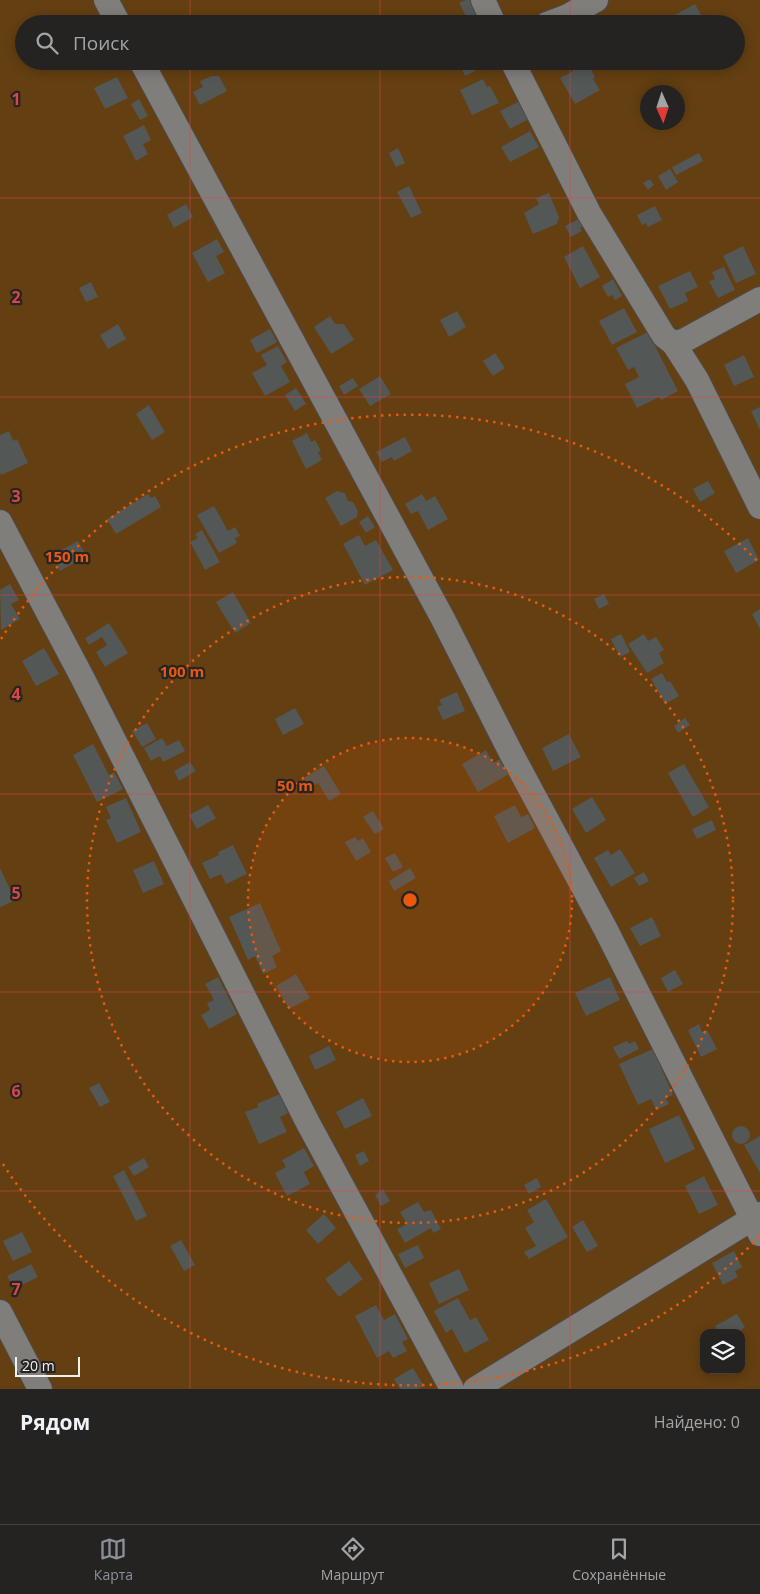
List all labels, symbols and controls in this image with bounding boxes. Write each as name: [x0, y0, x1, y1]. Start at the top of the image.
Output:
search box: [15, 15, 745, 70]
icon: search: [33, 29, 61, 57]
text: Поиск: [73, 30, 129, 56]
north arrow: [640, 85, 685, 130]
text: 1: [11, 88, 21, 110]
text: 2: [11, 286, 21, 308]
text: 3: [11, 485, 21, 507]
text: 150 m: [45, 546, 89, 566]
text: 100 m: [160, 661, 204, 681]
text: 4: [11, 683, 21, 705]
text: 50 m: [277, 775, 313, 795]
text: 5: [11, 882, 21, 904]
centre of rings: [401, 891, 419, 909]
text: 6: [11, 1080, 21, 1102]
text: 7: [11, 1278, 21, 1300]
map controls: [700, 1329, 745, 1374]
button: layers: [700, 1329, 745, 1374]
scale bar: [15, 1354, 80, 1377]
text: 20 m: [22, 1356, 55, 1375]
text: Рядом: [20, 1408, 90, 1436]
text: Найдено: 0: [654, 1411, 740, 1433]
tab: Карта: [94, 1535, 133, 1584]
tab: Маршрут: [321, 1535, 384, 1584]
tab: Сохранённые: [572, 1535, 666, 1584]

